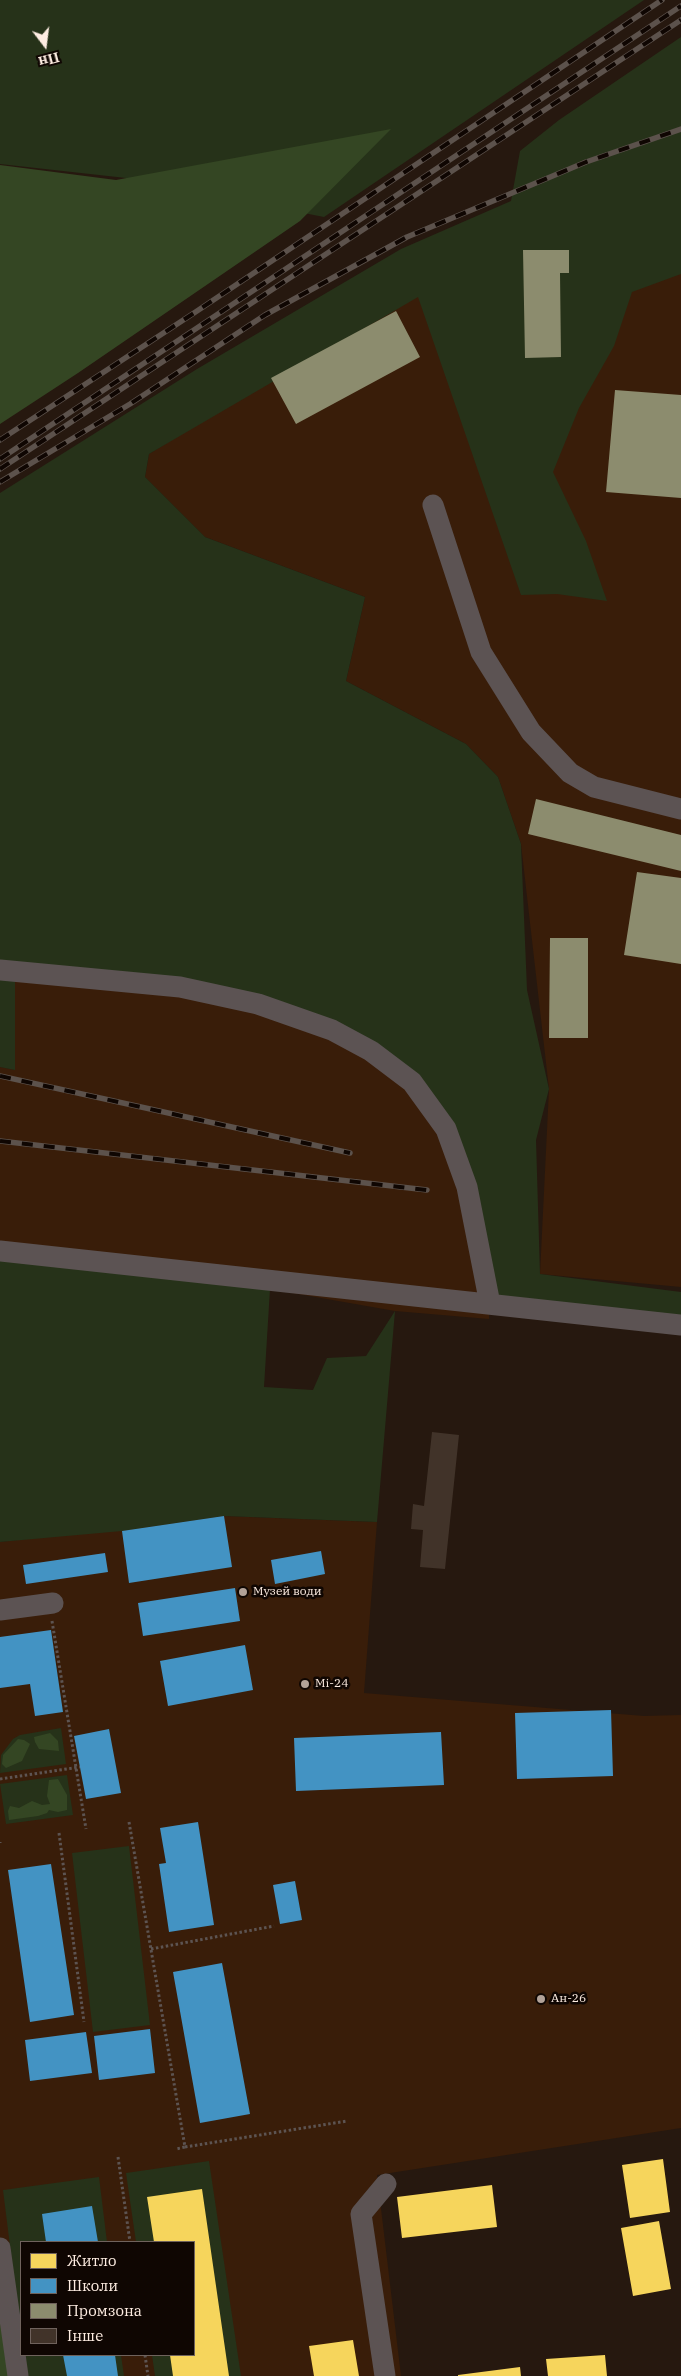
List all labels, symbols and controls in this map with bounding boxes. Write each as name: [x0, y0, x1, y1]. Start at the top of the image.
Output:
north arrow: [20, 20, 70, 70]
text: Пн: [36, 48, 61, 71]
place label: Музей води: [253, 1585, 322, 1599]
marker: Музей води: [237, 1586, 249, 1598]
place label: Мі-24: [315, 1677, 348, 1691]
marker: Мі-24: [299, 1678, 311, 1690]
place label: Ан-26: [551, 1992, 586, 2006]
marker: Ан-26: [535, 1993, 547, 2005]
legend: [20, 2241, 195, 2356]
text: Житло: [67, 2251, 117, 2270]
text: Школи: [67, 2276, 118, 2295]
text: Промзона: [67, 2301, 142, 2320]
text: Інше: [67, 2326, 103, 2345]

